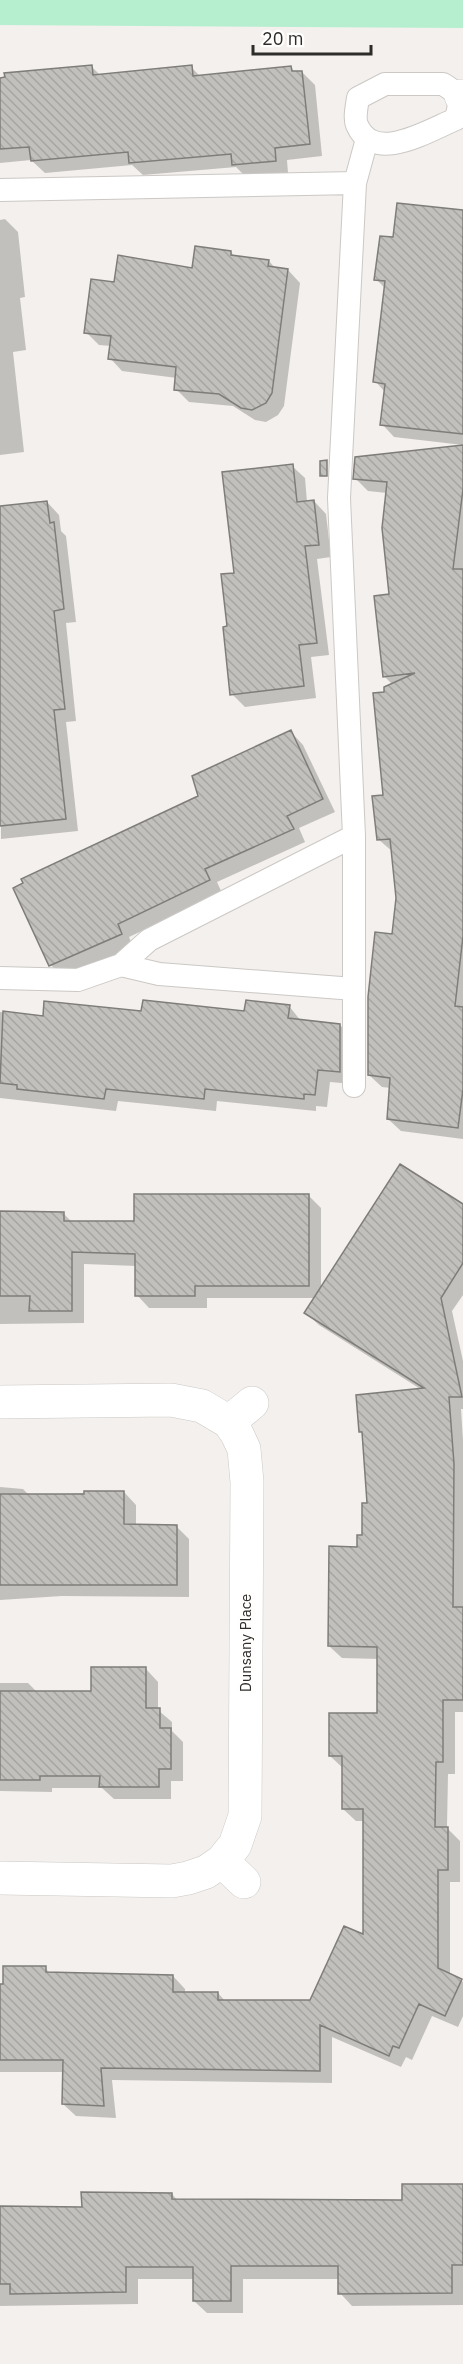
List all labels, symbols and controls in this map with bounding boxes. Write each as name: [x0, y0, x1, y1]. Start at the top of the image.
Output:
scale bar: [253, 18, 372, 56]
text: 20 m: [262, 27, 304, 50]
street label: Dunsany Place: [236, 1594, 255, 1692]

